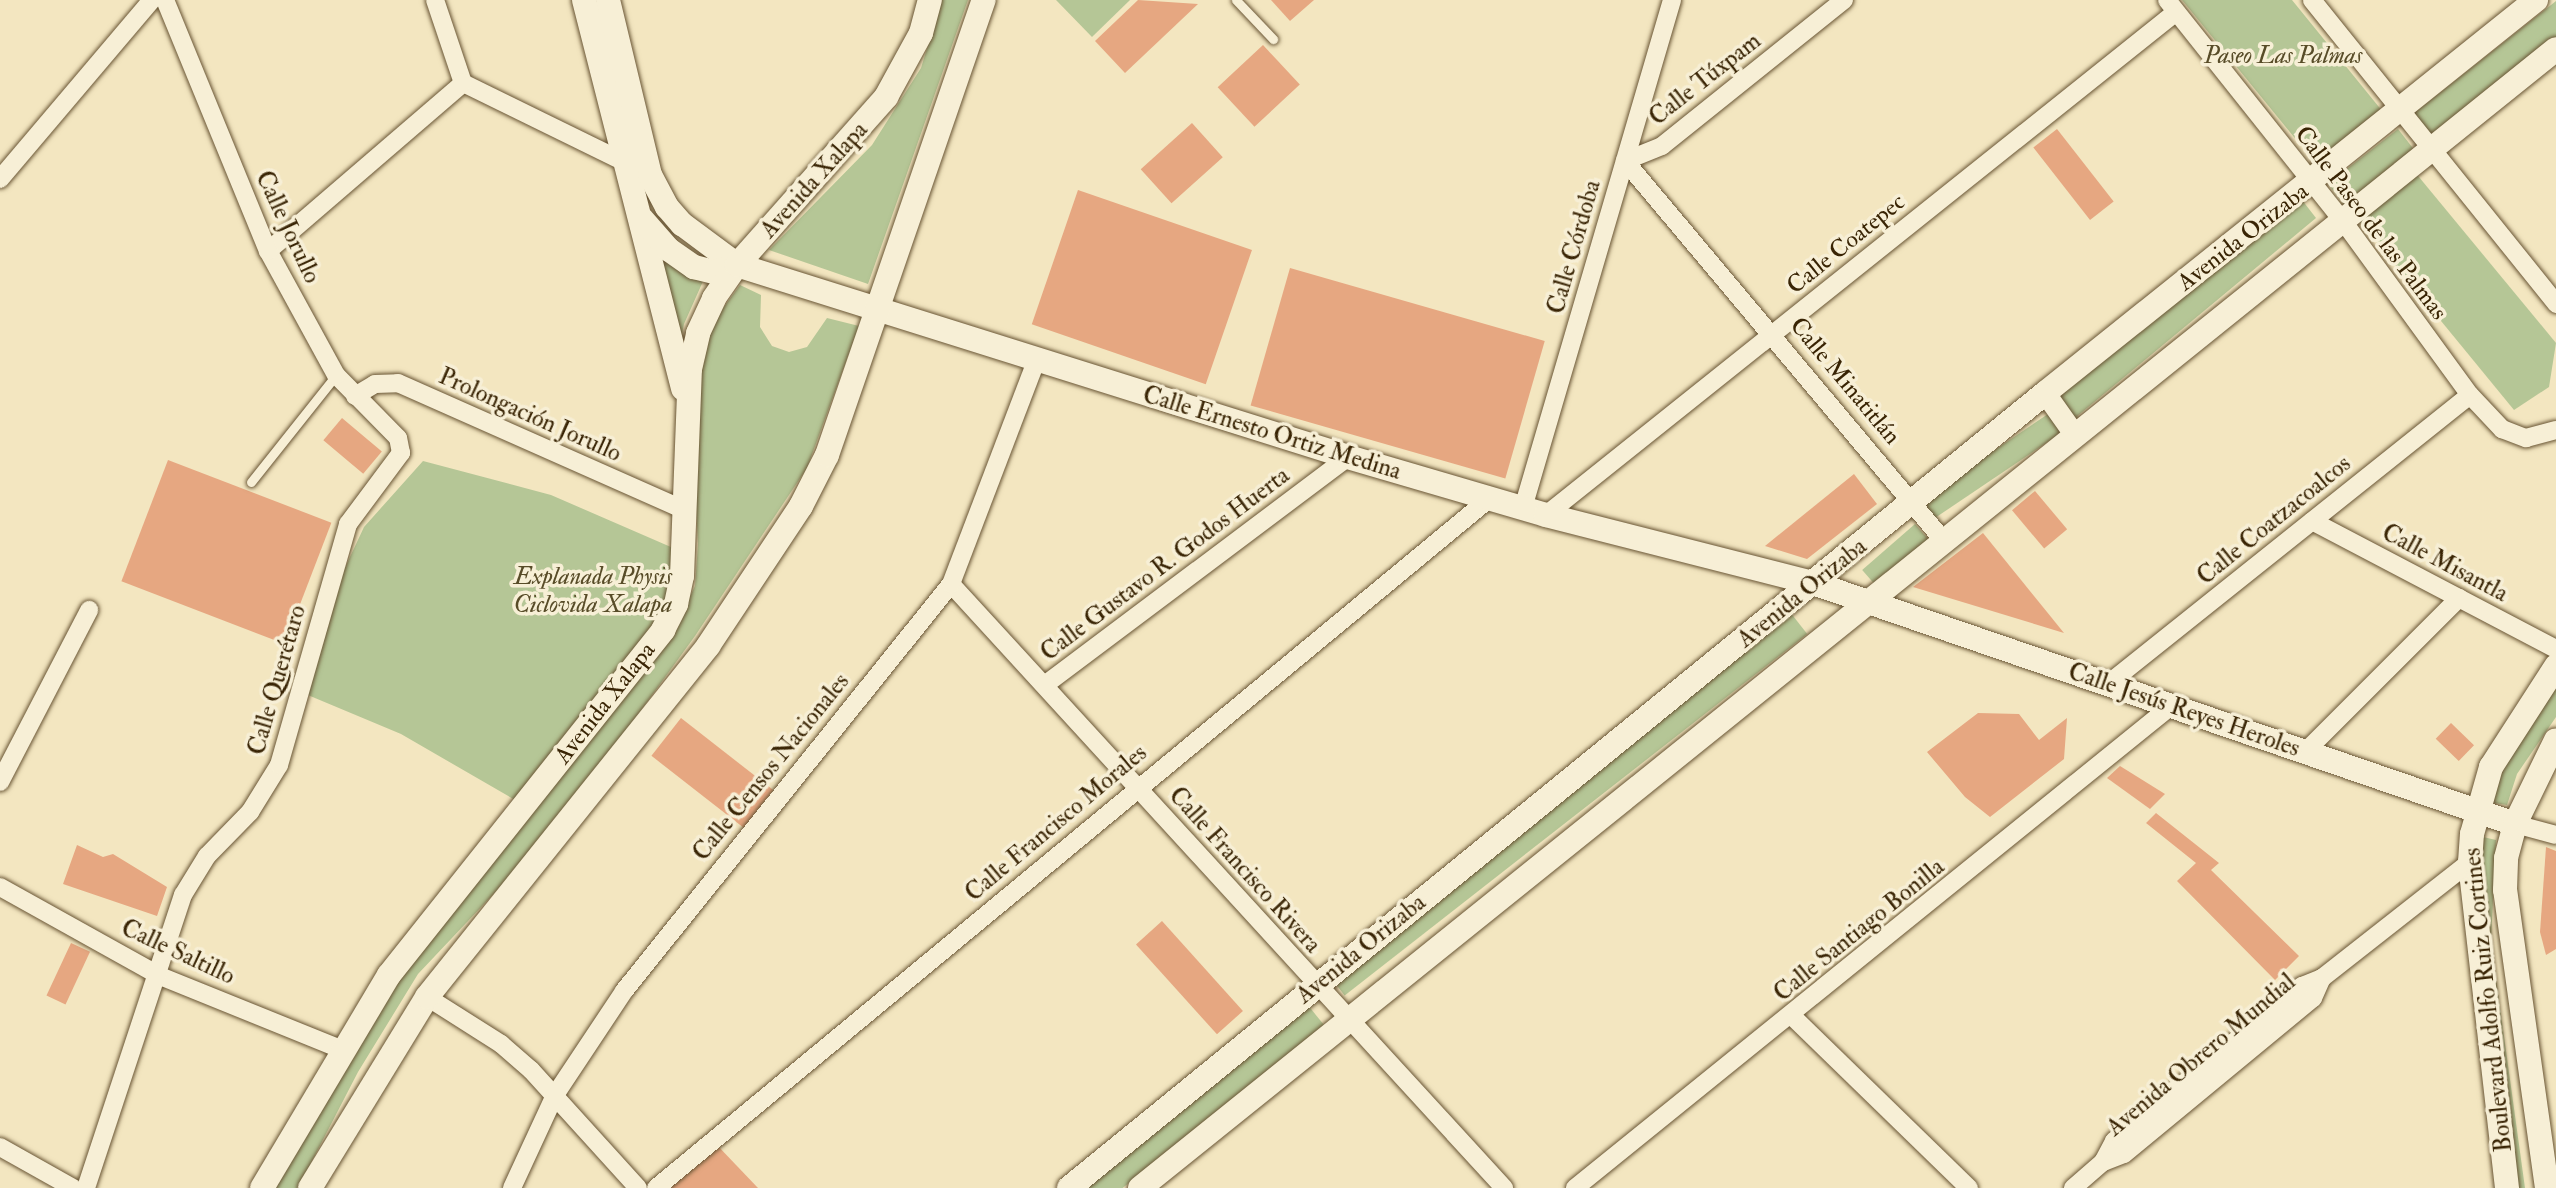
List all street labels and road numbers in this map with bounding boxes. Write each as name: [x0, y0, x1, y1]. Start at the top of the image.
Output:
street label: Calle Túxpam: [1643, 27, 1767, 131]
street label: Avenida Xalapa: [754, 116, 874, 244]
street label: Calle Paseo de las Palmas: [2289, 120, 2453, 326]
street label: Calle Jorullo: [249, 166, 327, 288]
street label: Calle Córdoba: [1541, 177, 1607, 317]
street label: Avenida Orizaba: [2172, 177, 2314, 297]
street label: Calle Coatepec: [1781, 188, 1911, 300]
street label: Calle Minatitlán: [1784, 312, 1906, 450]
street label: Prolongación Jorullo: [434, 362, 626, 468]
street label: Calle Ernesto Ortiz Medina: [1139, 380, 1405, 486]
street label: Calle Coatzacoalcos: [2191, 449, 2357, 591]
street label: Calle Gustavo R. Godos Huerta: [1035, 461, 1295, 667]
street label: Calle Misantla: [2377, 518, 2513, 608]
street label: Avenida Orizaba: [1731, 532, 1873, 654]
street label: Calle Querétaro: [242, 602, 312, 758]
street label: Avenida Xalapa: [549, 636, 661, 770]
street label: Calle Jesús Reyes Heroles: [2065, 657, 2303, 763]
street label: Calle Censos Nacionales: [687, 668, 855, 866]
street label: Calle Francisco Morales: [959, 739, 1153, 907]
street label: Calle Francisco Rivera: [1163, 781, 1327, 959]
street label: Boulevard Adolfo Ruiz Cortines: [2458, 846, 2518, 1154]
street label: Calle Santiago Bonilla: [1768, 852, 1950, 1008]
street label: Avenida Orizaba: [1290, 888, 1432, 1010]
street label: Calle Saltillo: [117, 913, 239, 991]
street label: Avenida Obrero Mundial: [2101, 968, 2301, 1142]

